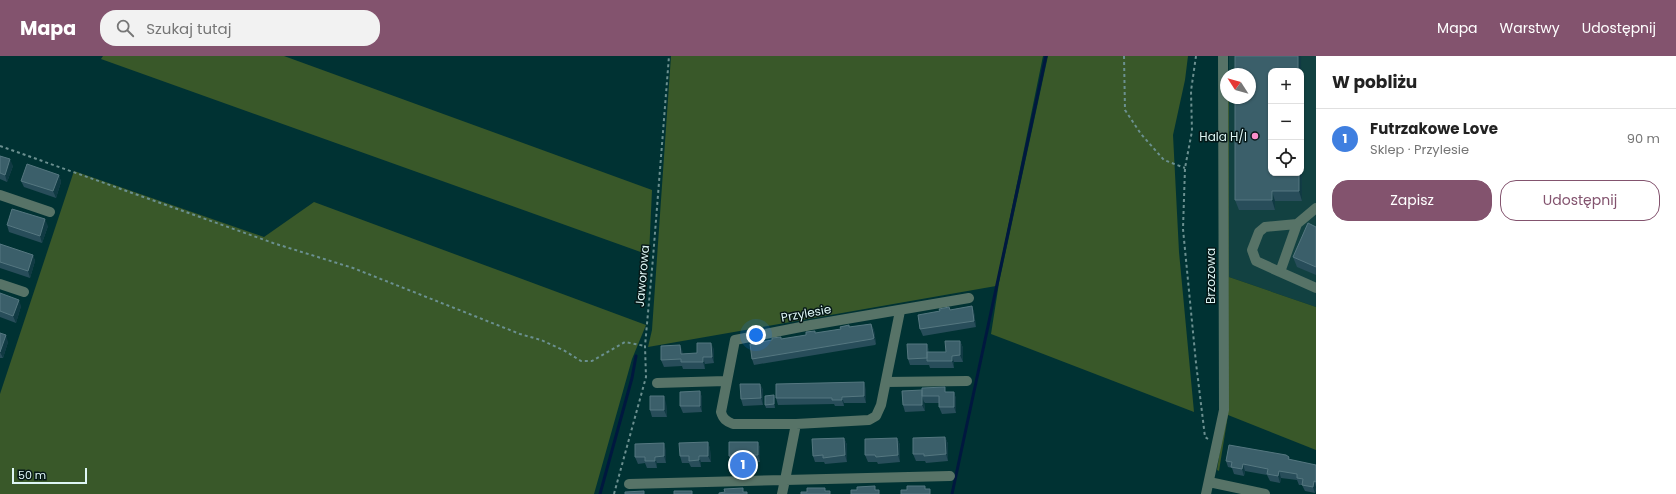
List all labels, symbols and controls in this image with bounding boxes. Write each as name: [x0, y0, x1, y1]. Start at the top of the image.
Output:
search box: [100, 10, 380, 46]
text: Mapa: [20, 15, 76, 42]
icon: search: [114, 17, 136, 39]
text: Szukaj tutaj: [146, 18, 231, 39]
text: Mapa: [1437, 18, 1478, 38]
text: Warstwy: [1500, 18, 1560, 38]
text: Udostępnij: [1582, 18, 1656, 38]
north arrow: [1220, 68, 1256, 104]
map controls: [1268, 68, 1304, 176]
button: +: [1268, 68, 1304, 104]
text: W pobliżu: [1332, 70, 1417, 94]
button: −: [1268, 104, 1304, 140]
text: Futrzakowe Love: [1370, 118, 1498, 139]
place label: Hala H/I: [1199, 128, 1247, 145]
text: 1: [1343, 129, 1347, 148]
text: 90 m: [1627, 129, 1660, 148]
marker: Hala H/I: [1250, 131, 1260, 141]
button: locate: [1268, 140, 1304, 176]
text: Sklep · Przylesie: [1370, 140, 1469, 159]
button: Zapisz: [1332, 180, 1492, 221]
button: Udostępnij: [1500, 180, 1660, 221]
street label: Jaworowa: [631, 244, 653, 308]
street label: Brzozowa: [1202, 248, 1219, 304]
street label: Przylesie: [780, 300, 832, 326]
your location: [746, 325, 766, 345]
pin: 1: [730, 450, 756, 480]
scale bar: [12, 466, 87, 485]
text: 50 m: [18, 467, 46, 483]

